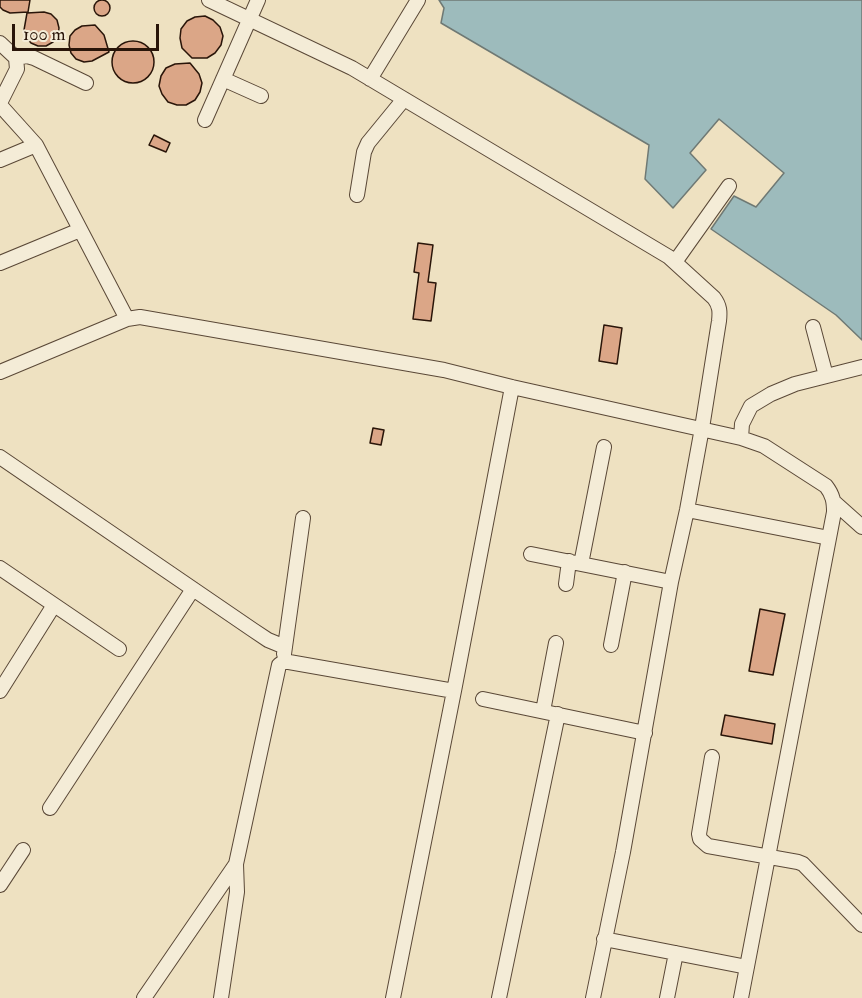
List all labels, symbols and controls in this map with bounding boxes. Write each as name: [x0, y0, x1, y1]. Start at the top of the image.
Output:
scale bar: [15, 12, 162, 50]
text: 100 m: [23, 23, 66, 46]

